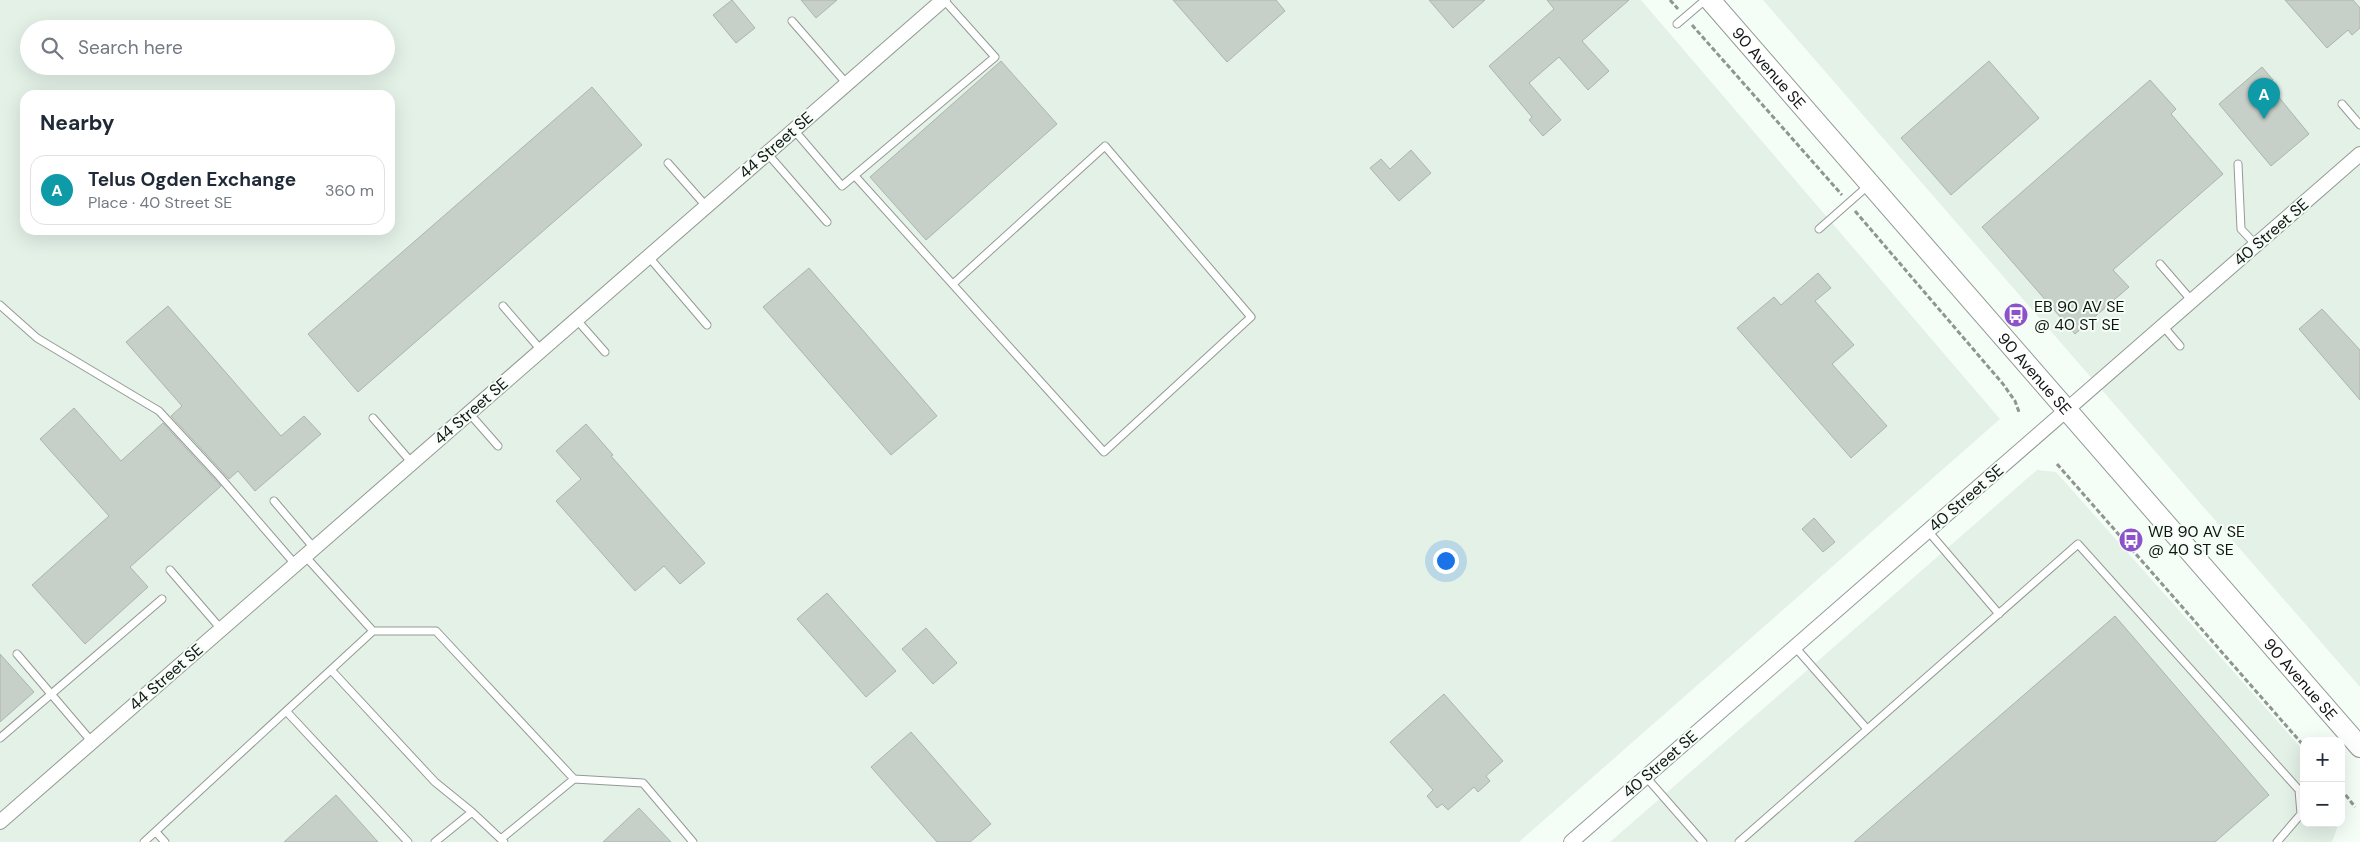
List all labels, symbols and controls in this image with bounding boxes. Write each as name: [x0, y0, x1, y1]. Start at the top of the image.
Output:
search box: [20, 20, 395, 75]
street label: 90 Avenue SE: [1728, 22, 1811, 113]
icon: search: [38, 34, 66, 62]
text: Search here: [78, 35, 183, 60]
pin: A: [2248, 78, 2280, 119]
street label: 44 Street SE: [735, 107, 817, 183]
text: Nearby: [40, 109, 114, 137]
text: Telus Ogden Exchange: [88, 167, 296, 192]
text: A: [51, 180, 63, 201]
text: 360 m: [325, 180, 374, 201]
text: Place · 40 Street SE: [88, 192, 232, 213]
street label: 40 Street SE: [2229, 194, 2313, 270]
place label: EB 90 AV SE @ 40 ST SE: [2034, 296, 2125, 335]
bus stop icon: EB 90 AV SE @ 40 ST SE: [2003, 302, 2029, 328]
street label: 90 Avenue SE: [1993, 328, 2076, 419]
street label: 44 Street SE: [430, 373, 512, 449]
street label: 40 Street SE: [1924, 460, 2008, 536]
place label: WB 90 AV SE @ 40 ST SE: [2148, 521, 2245, 560]
bus stop icon: WB 90 AV SE @ 40 ST SE: [2118, 527, 2144, 553]
your location: [1433, 548, 1459, 574]
street label: 90 Avenue SE: [2259, 633, 2342, 724]
street label: 44 Street SE: [125, 639, 207, 715]
street label: 40 Street SE: [1618, 726, 1702, 802]
map controls: [2300, 737, 2345, 827]
button: +: [2300, 737, 2345, 782]
button: −: [2300, 782, 2345, 827]

